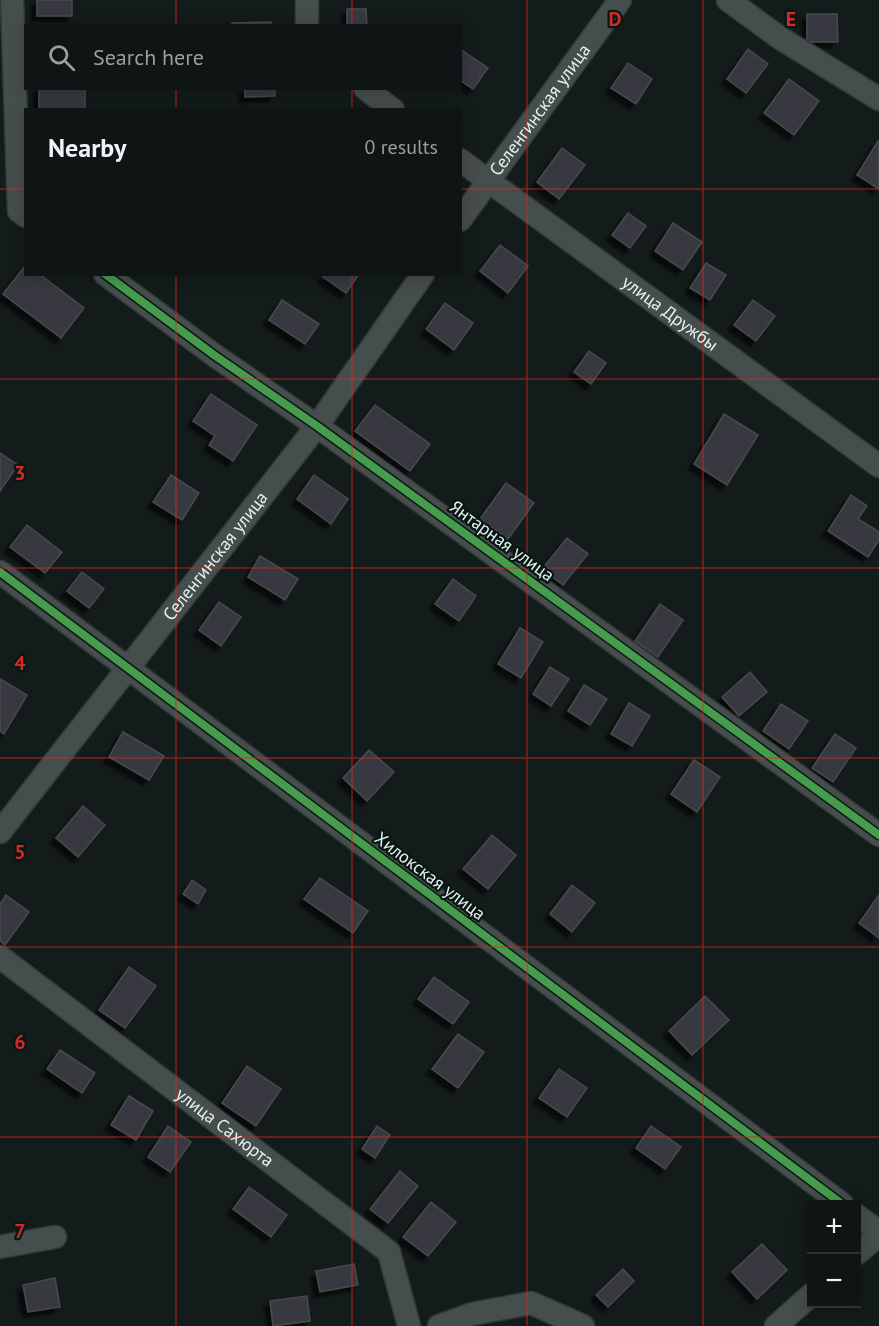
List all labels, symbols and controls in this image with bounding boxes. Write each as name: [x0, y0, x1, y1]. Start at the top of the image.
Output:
text: D: [609, 6, 622, 32]
text: E: [786, 6, 796, 32]
search box: [24, 24, 462, 90]
street label: Селенгинская улица: [484, 39, 595, 180]
icon: search: [45, 41, 78, 74]
text: Search here: [93, 43, 204, 71]
text: Nearby: [48, 131, 126, 164]
text: 0 results: [365, 134, 438, 160]
street label: улица Дружбы: [618, 270, 723, 356]
text: 3: [14, 460, 26, 486]
street label: Селенгинская улица: [157, 487, 273, 625]
street label: Янтарная улица: [446, 495, 559, 586]
text: 4: [14, 650, 26, 676]
street label: Хилокская улица: [370, 826, 490, 925]
text: 5: [14, 839, 26, 865]
text: 6: [14, 1029, 26, 1055]
street label: улица Сахюрта: [171, 1082, 279, 1172]
map controls: [807, 1200, 861, 1308]
button: +: [807, 1200, 861, 1254]
text: 7: [14, 1218, 26, 1244]
button: −: [807, 1254, 861, 1308]

